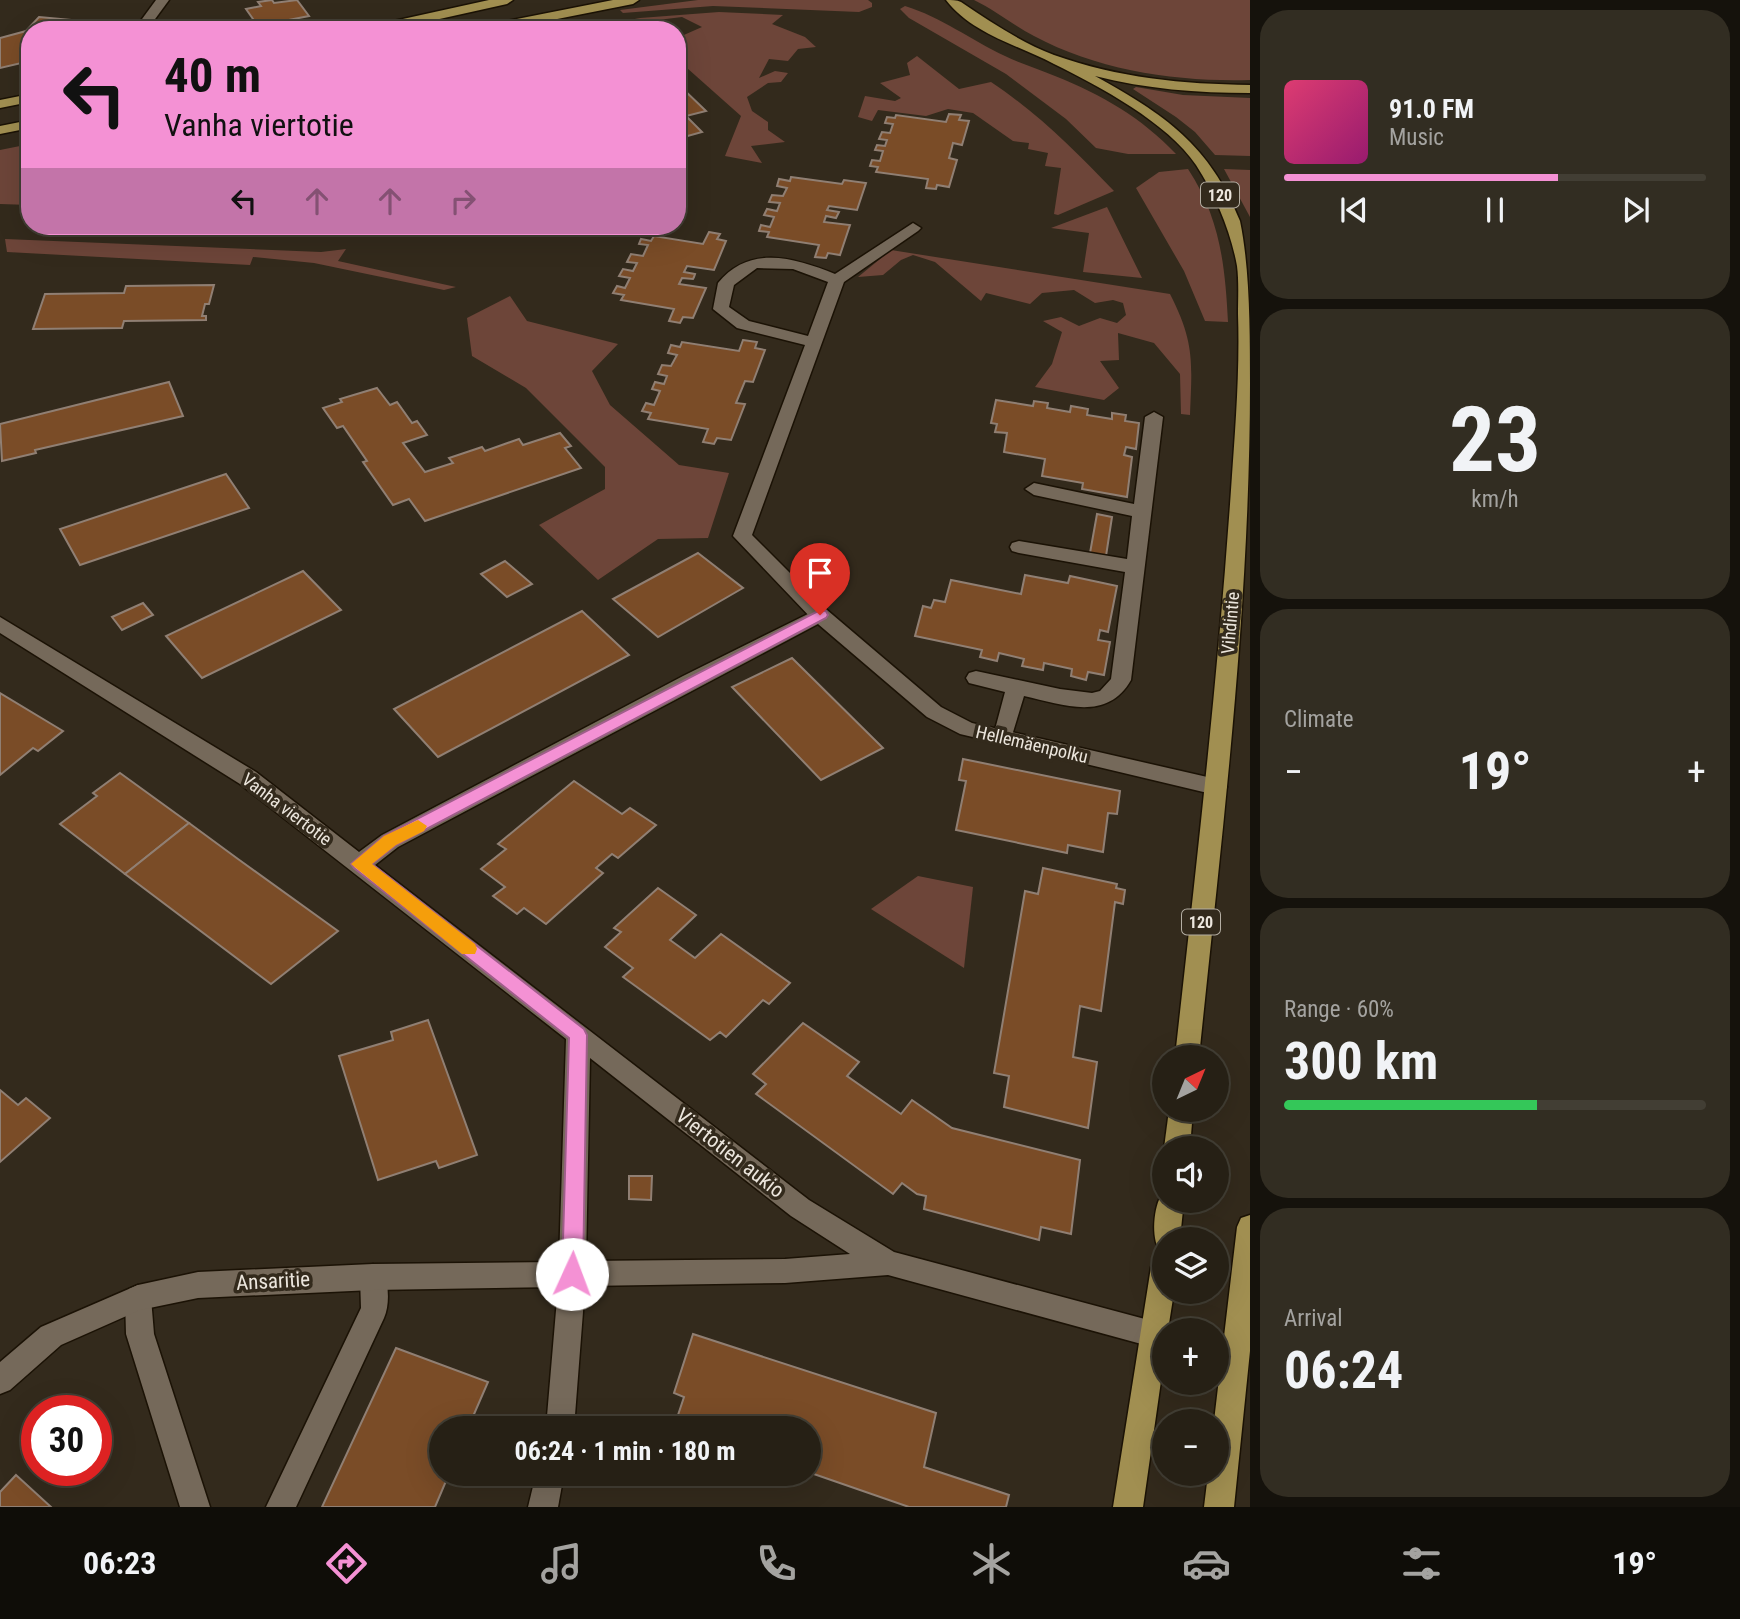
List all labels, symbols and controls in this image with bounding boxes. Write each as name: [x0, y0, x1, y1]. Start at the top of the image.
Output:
text: 40 m: [164, 47, 261, 104]
icon: left: [49, 49, 140, 140]
text: 91.0 FM: [1389, 94, 1474, 124]
text: Vanha viertotie: [164, 106, 354, 144]
text: Music: [1389, 124, 1444, 151]
icon: left: [225, 182, 263, 220]
icon: ahead: [298, 182, 336, 220]
icon: ahead: [371, 182, 409, 220]
icon: right: [444, 182, 482, 220]
road number: 120: [1201, 182, 1239, 208]
icon: previous: [1335, 191, 1373, 229]
icon: pause: [1476, 191, 1514, 229]
icon: next: [1617, 191, 1655, 229]
text: 23: [1449, 387, 1541, 493]
text: km/h: [1471, 486, 1519, 513]
pin: [790, 543, 850, 615]
icon: arrive: [801, 554, 839, 592]
street label: Vihdintie: [1217, 591, 1243, 655]
text: Climate: [1284, 706, 1354, 733]
street label: Hellemäenpolku: [974, 721, 1090, 767]
text: 19°: [1459, 741, 1531, 802]
text: −: [1284, 750, 1303, 794]
text: +: [1687, 750, 1706, 794]
street label: Vanha viertotie: [238, 768, 336, 850]
road number: 120: [1182, 910, 1220, 934]
text: Range · 60%: [1284, 996, 1394, 1023]
text: 300 km: [1284, 1031, 1438, 1092]
north arrow: [1152, 1045, 1228, 1122]
map controls: [1152, 1045, 1229, 1486]
street label: Viertotien aukio: [671, 1103, 789, 1203]
button: sound: [1152, 1136, 1229, 1213]
button: layers: [1152, 1227, 1229, 1304]
position arrow: [535, 1237, 609, 1311]
street label: Ansaritie: [235, 1267, 311, 1295]
text: Arrival: [1284, 1305, 1343, 1332]
button: +: [1152, 1318, 1229, 1395]
text: 06:24: [1284, 1340, 1403, 1401]
speed limit sign: 30: [21, 1395, 112, 1486]
button: −: [1152, 1409, 1229, 1486]
text: 06:24 · 1 min · 180 m: [515, 1436, 735, 1466]
icon: directions: [322, 1539, 371, 1588]
icon: music: [537, 1539, 586, 1588]
icon: phone: [752, 1539, 801, 1588]
icon: climate: [967, 1539, 1016, 1588]
icon: car: [1182, 1539, 1231, 1588]
icon: filters: [1397, 1539, 1446, 1588]
text: 06:23: [83, 1544, 156, 1582]
text: 19°: [1612, 1544, 1657, 1582]

